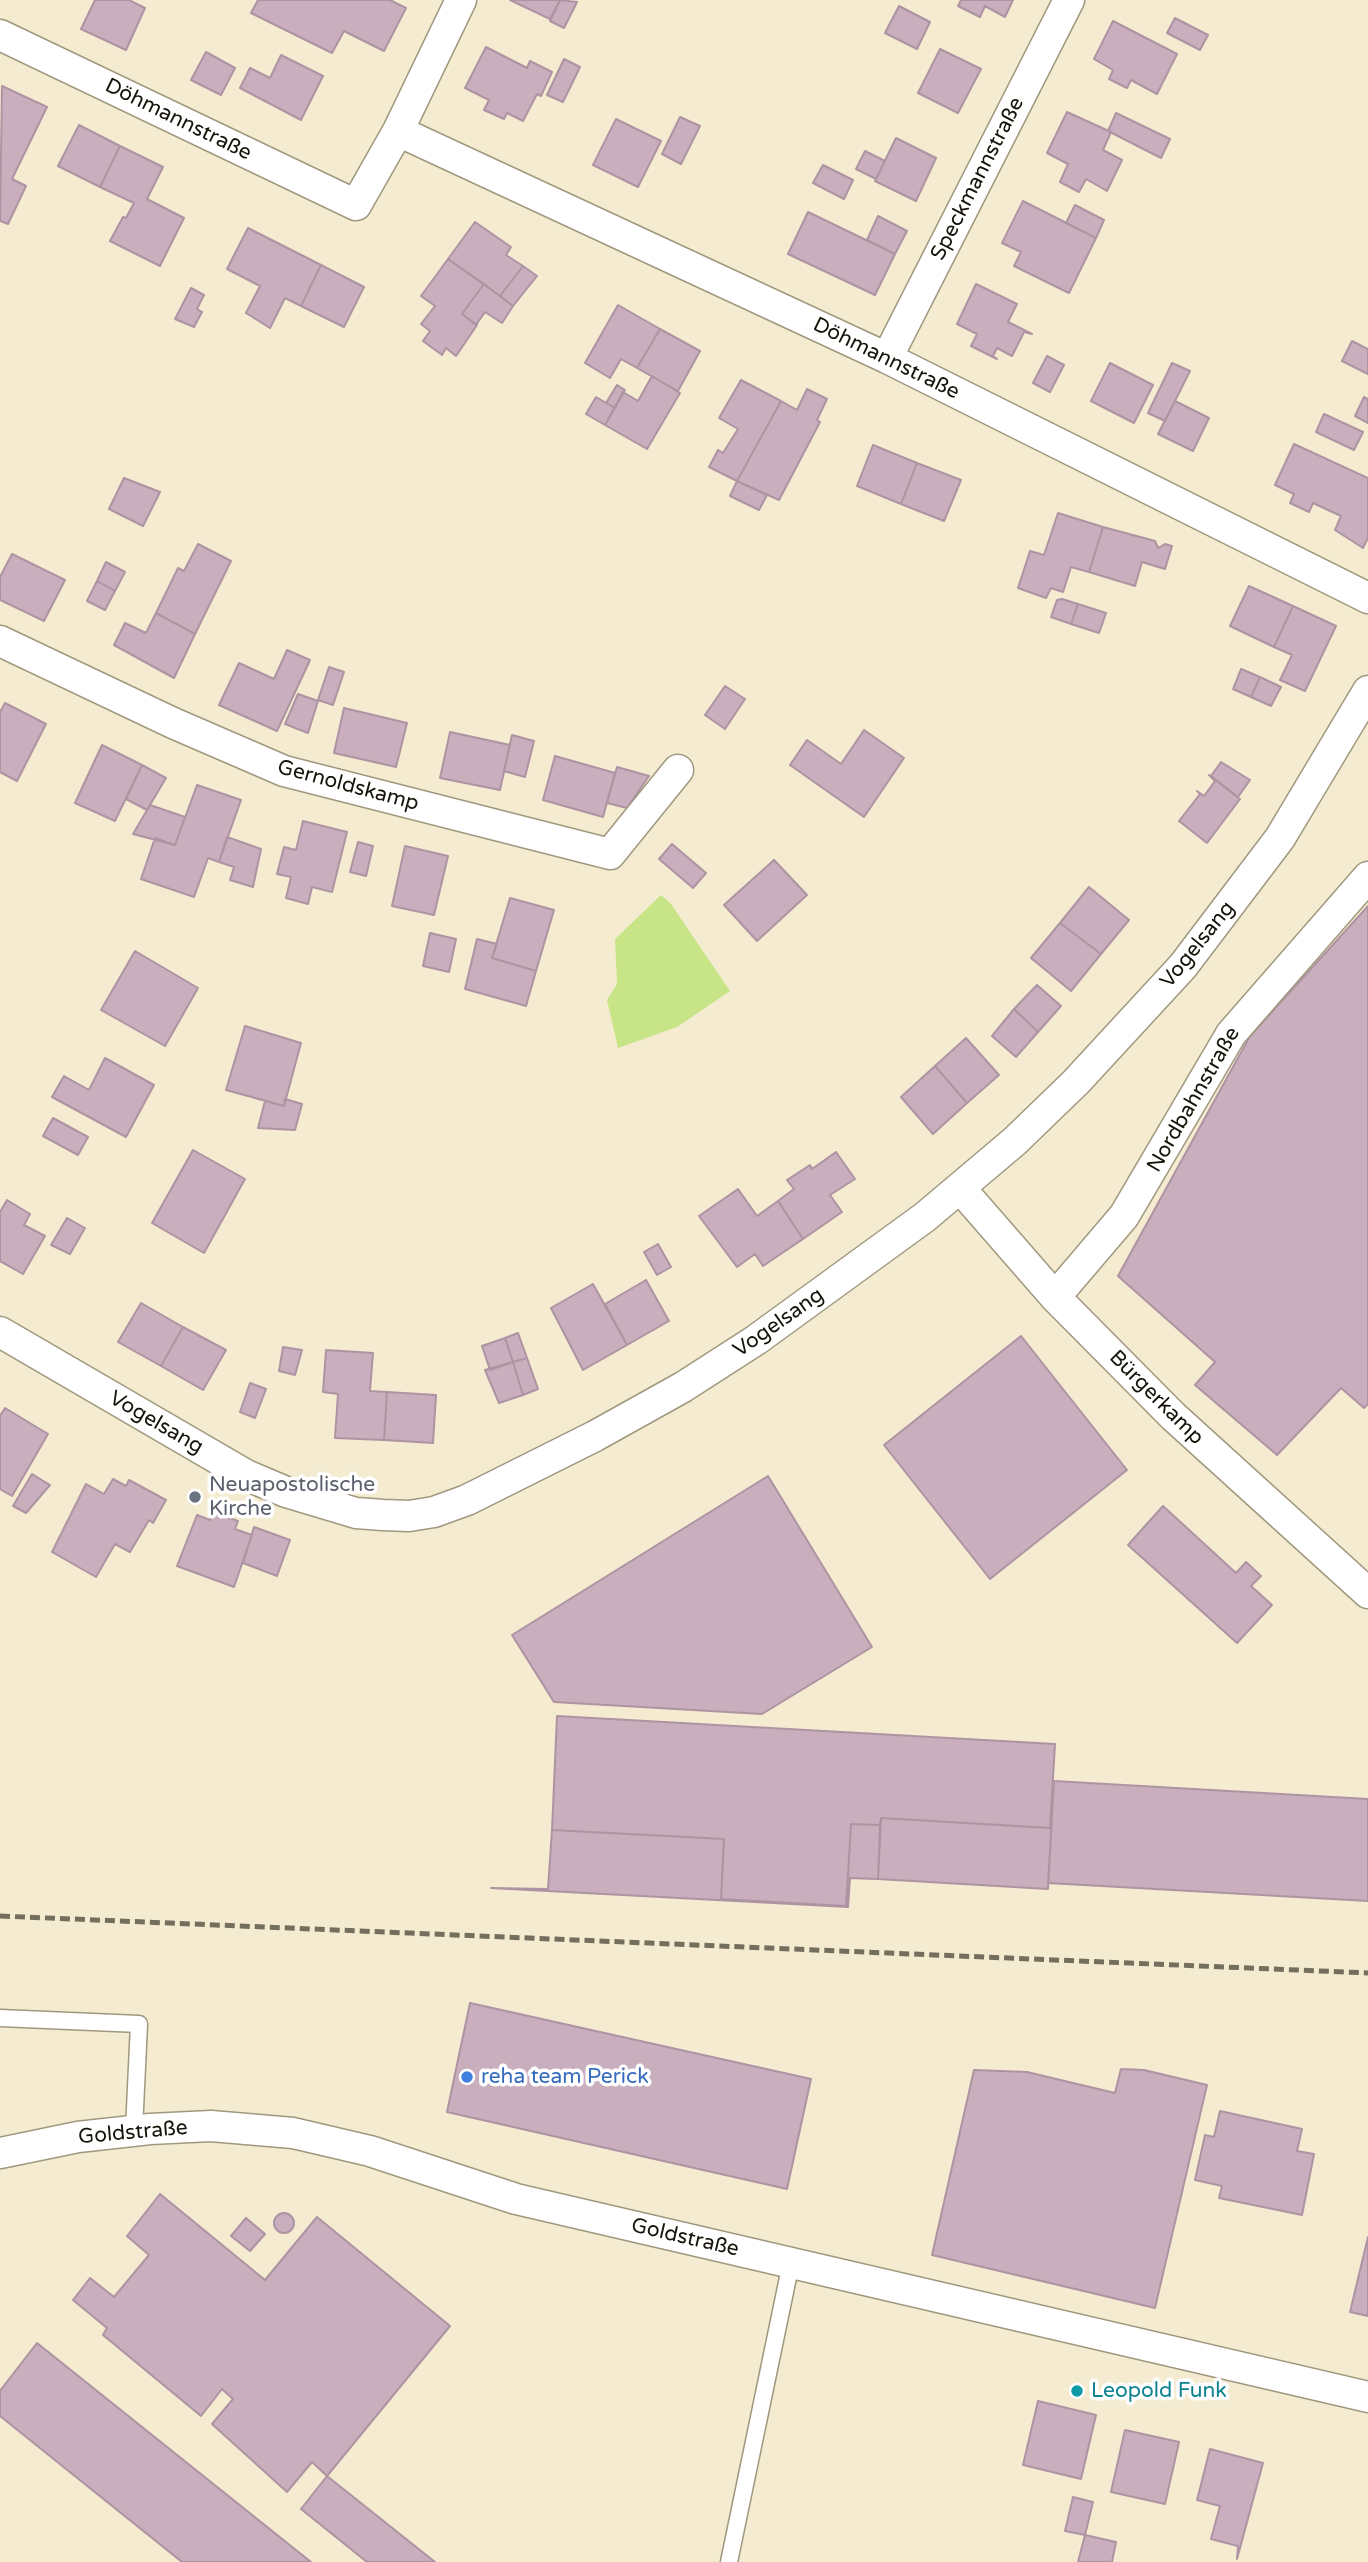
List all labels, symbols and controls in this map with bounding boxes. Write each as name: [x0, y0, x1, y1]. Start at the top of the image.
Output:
street label: Döhmannstraße: [101, 74, 255, 166]
street label: Speckmannstraße: [926, 93, 1030, 265]
street label: Döhmannstraße: [809, 313, 963, 405]
street label: Gernoldskamp: [274, 755, 422, 817]
street label: Vogelsang: [1155, 896, 1241, 994]
street label: Nordbahnstraße: [1142, 1023, 1246, 1177]
street label: Vogelsang: [729, 1283, 829, 1363]
street label: Bürgerkamp: [1103, 1345, 1209, 1451]
street label: Vogelsang: [104, 1386, 208, 1460]
place label: Neuapostolische Kirche: [209, 1472, 375, 1522]
marker: Neuapostolische Kirche: [187, 1489, 203, 1505]
place label: reha team Perick: [481, 2064, 649, 2090]
marker: reha team Perick: [459, 2069, 475, 2085]
street label: Goldstraße: [77, 2116, 189, 2150]
street label: Goldstraße: [629, 2213, 741, 2263]
place label: Leopold Funk: [1091, 2378, 1227, 2404]
marker: Leopold Funk: [1069, 2383, 1085, 2399]

